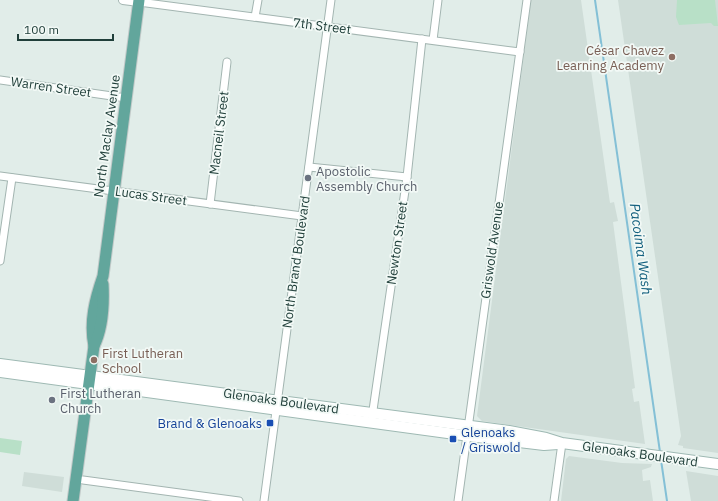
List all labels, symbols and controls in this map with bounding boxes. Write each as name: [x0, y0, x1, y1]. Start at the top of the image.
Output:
street label: 7th Street: [292, 14, 352, 38]
scale bar: [18, 16, 113, 42]
text: 100 m: [24, 22, 59, 37]
place label: César Chavez Learning Academy: [557, 42, 665, 74]
marker: César Chavez Learning Academy: [667, 52, 677, 62]
street label: Warren Street: [10, 73, 92, 101]
street label: North Maclay Avenue: [90, 74, 124, 198]
street label: Macneil Street: [205, 90, 233, 176]
place label: Apostolic Assembly Church: [316, 163, 417, 195]
marker: Apostolic Assembly Church: [303, 173, 313, 183]
street label: Lucas Street: [114, 183, 188, 209]
street label: North Brand Boulevard: [278, 195, 314, 329]
street label: Newton Street: [383, 200, 411, 286]
street label: Griswold Avenue: [477, 200, 507, 300]
water label: Pacoima Wash: [626, 202, 656, 296]
place label: First Lutheran School: [102, 345, 183, 377]
marker: First Lutheran School: [89, 355, 99, 365]
street label: Glenoaks Boulevard: [222, 384, 340, 418]
place label: First Lutheran Church: [60, 385, 141, 417]
marker: First Lutheran Church: [47, 395, 57, 405]
place label: Brand & Glenoaks: [157, 415, 262, 432]
marker: Brand & Glenoaks: [265, 418, 275, 428]
place label: Glenoaks / Griswold: [461, 424, 521, 456]
marker: Glenoaks / Griswold: [448, 434, 458, 444]
street label: Glenoaks Boulevard: [581, 437, 699, 471]

